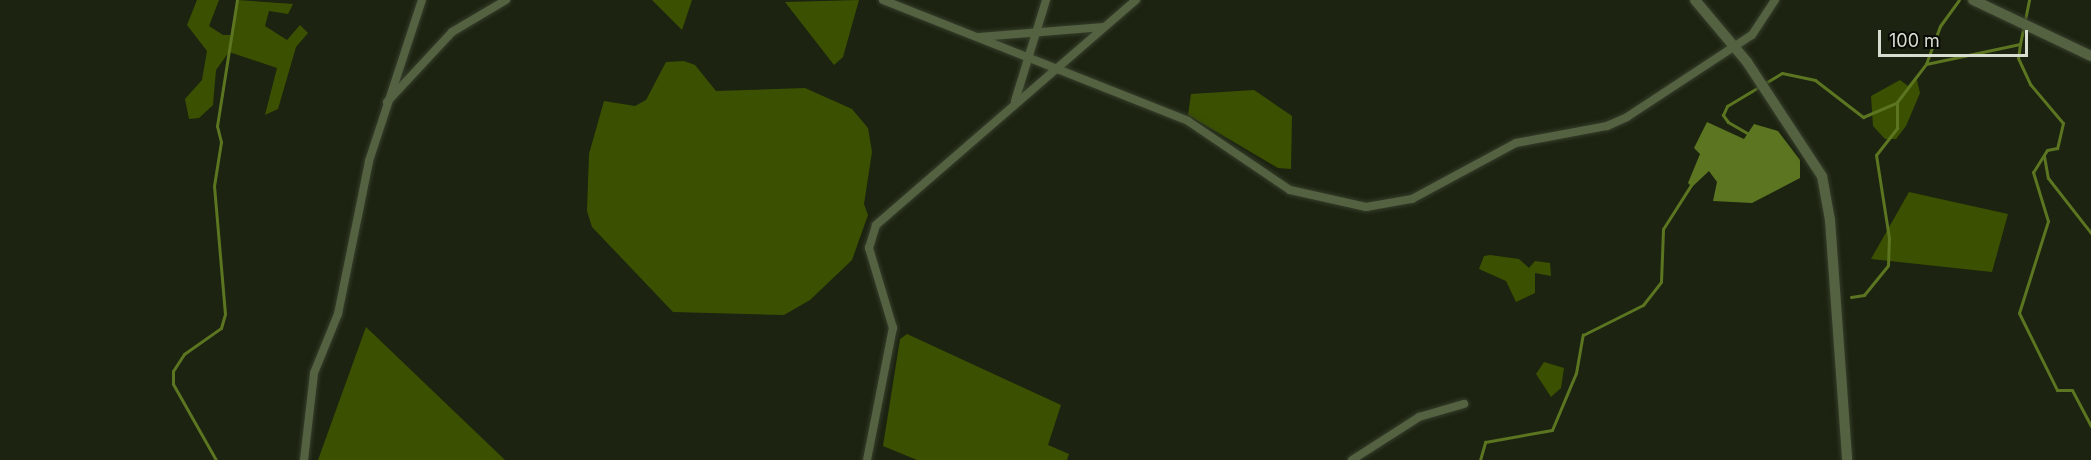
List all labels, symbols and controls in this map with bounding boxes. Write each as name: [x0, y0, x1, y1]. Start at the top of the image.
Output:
scale bar: [1881, 18, 2031, 56]
text: 100 m: [1889, 30, 1940, 51]

